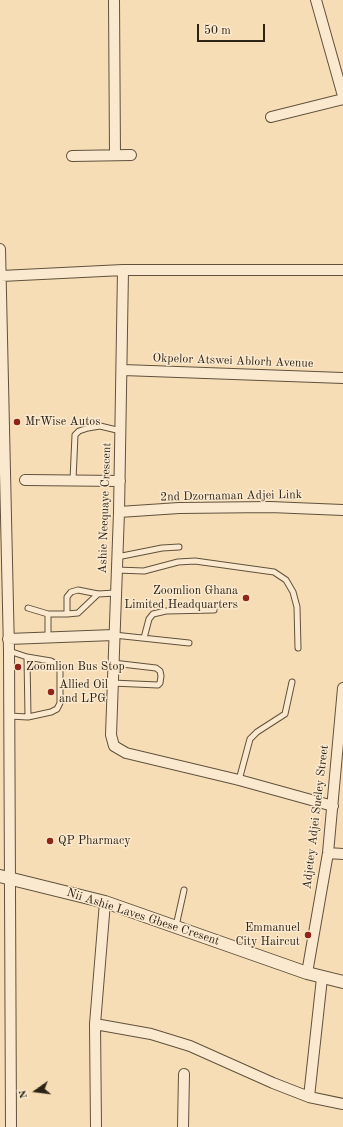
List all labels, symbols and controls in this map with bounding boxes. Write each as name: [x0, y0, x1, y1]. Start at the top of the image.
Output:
scale bar: [199, 16, 267, 42]
text: 50 m: [204, 25, 231, 37]
street label: Okpelor Atswei Ablorh Avenue: [152, 351, 314, 371]
place label: MrWise Autos: [25, 415, 101, 429]
marker: MrWise Autos: [12, 417, 22, 427]
street label: Ashie Neequaye Crescent: [96, 442, 114, 574]
street label: 2nd Dzornaman Adjei Link: [160, 488, 302, 504]
place label: Zoomlion Ghana Limited Headquarters: [124, 584, 238, 612]
marker: Zoomlion Ghana Limited Headquarters: [241, 593, 251, 603]
place label: Zoomlion Bus Stop: [26, 660, 125, 674]
marker: Zoomlion Bus Stop: [13, 662, 23, 672]
place label: Allied Oil and LPG: [59, 678, 108, 706]
marker: Allied Oil and LPG: [46, 687, 56, 697]
street label: Adjetey Adjei Sueley Street: [300, 744, 332, 890]
place label: QP Pharmacy: [58, 834, 131, 848]
marker: QP Pharmacy: [45, 836, 55, 846]
street label: Nii Ashie Laves Gbese Cresent: [65, 885, 221, 949]
place label: Emmanuel City Haircut: [235, 921, 300, 949]
marker: Emmanuel City Haircut: [303, 930, 313, 940]
north arrow: [16, 1071, 56, 1111]
text: N: [18, 1089, 30, 1099]

